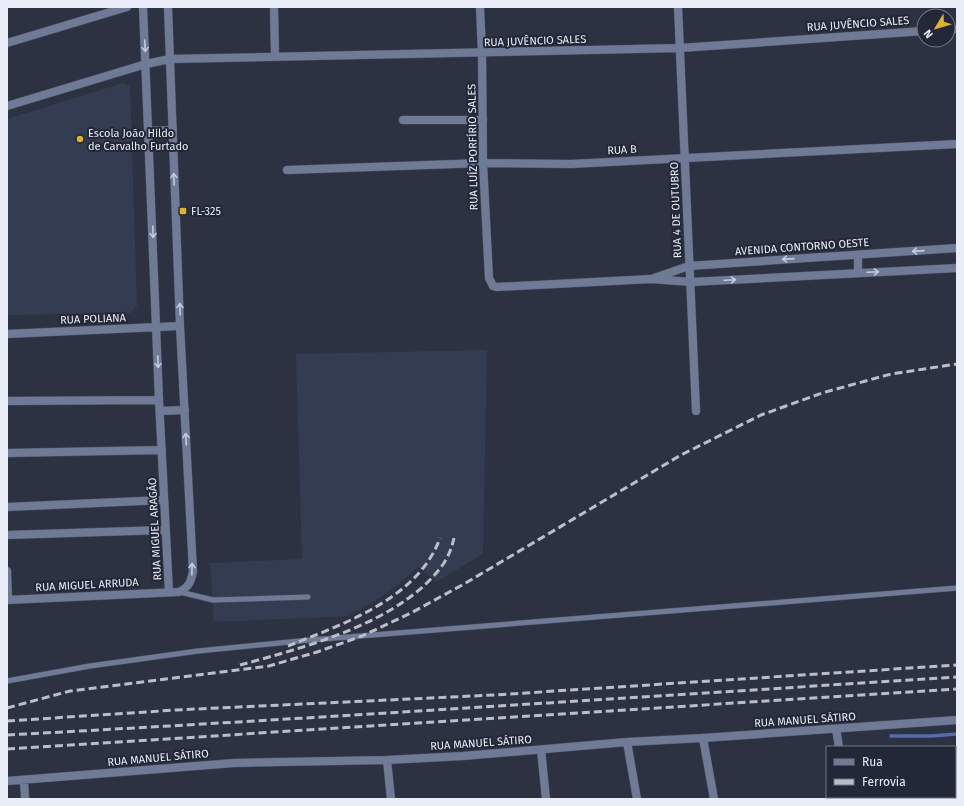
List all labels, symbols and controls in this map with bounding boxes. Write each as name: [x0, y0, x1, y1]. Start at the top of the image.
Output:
north arrow: [916, 8, 956, 48]
street label: RUA JUVÊNCIO SALES: [806, 14, 910, 34]
text: N: [921, 27, 936, 41]
street label: RUA JUVÊNCIO SALES: [484, 33, 586, 49]
one-way arrow: [141, 39, 148, 52]
street label: RUA LUÍZ PORFÍRIO SALES: [464, 84, 481, 210]
place label: Escola João Hildo de Carvalho Furtado: [88, 127, 188, 153]
marker: Escola João Hildo de Carvalho Furtado: [75, 134, 85, 144]
street label: RUA B: [607, 143, 637, 157]
street label: RUA 4 DE OUTUBRO: [668, 162, 684, 258]
one-way arrow: [171, 173, 178, 186]
place label: FL-325: [191, 205, 221, 218]
marker: FL-325: [178, 206, 188, 216]
one-way arrow: [149, 225, 157, 238]
street label: AVENIDA CONTORNO OESTE: [734, 236, 870, 258]
one-way arrow: [912, 247, 925, 254]
one-way arrow: [782, 256, 795, 263]
one-way arrow: [866, 269, 879, 276]
one-way arrow: [723, 276, 736, 283]
one-way arrow: [176, 303, 183, 316]
street label: RUA POLIANA: [60, 311, 127, 327]
one-way arrow: [154, 355, 162, 368]
one-way arrow: [183, 433, 190, 446]
street label: RUA MIGUEL ARAGÃO: [146, 477, 164, 581]
one-way arrow: [188, 563, 196, 576]
street label: RUA MIGUEL ARRUDA: [35, 576, 140, 594]
street label: RUA MANUEL SÁTIRO: [754, 709, 856, 730]
street label: RUA MANUEL SÁTIRO: [430, 732, 532, 753]
street label: RUA MANUEL SÁTIRO: [107, 746, 209, 769]
legend: [826, 746, 956, 798]
text: Rua: [862, 755, 883, 769]
text: Ferrovia: [862, 775, 906, 789]

